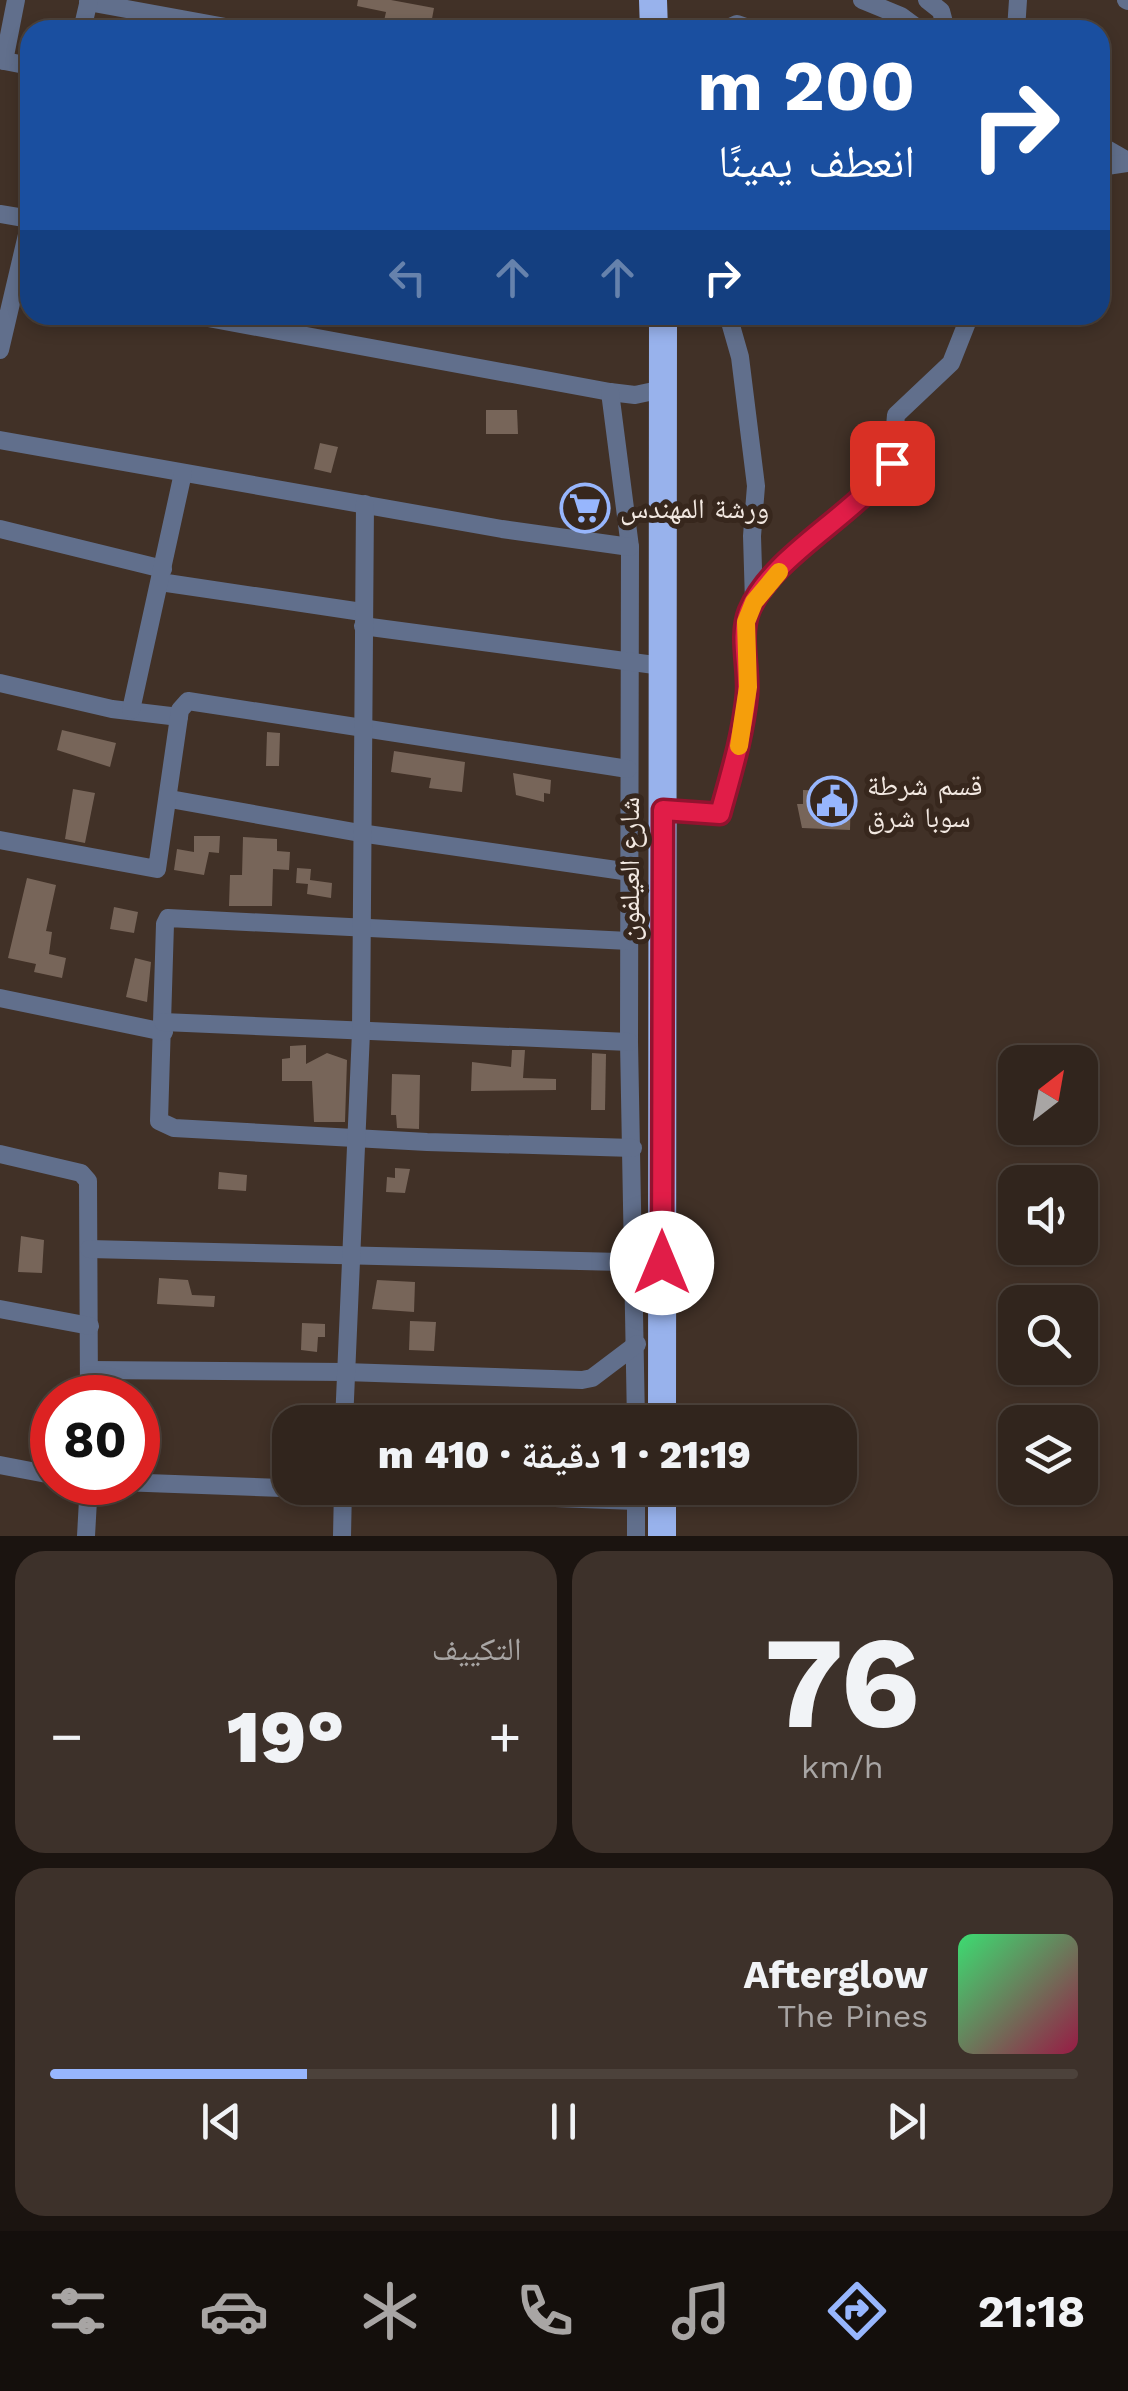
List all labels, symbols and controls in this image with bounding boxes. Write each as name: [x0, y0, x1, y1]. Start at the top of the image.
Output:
text: 200 m: [697, 45, 915, 127]
icon: right: [950, 60, 1080, 190]
text: انعطف يمينًا: [718, 135, 915, 188]
icon: left: [380, 250, 435, 305]
icon: ahead: [485, 250, 540, 305]
icon: ahead: [590, 250, 645, 305]
icon: right: [695, 250, 750, 305]
pin: [850, 421, 935, 506]
icon: arrive: [865, 436, 920, 491]
supermarket icon: ورشة المهندس: [559, 482, 611, 534]
place label: ورشة المهندس: [620, 492, 769, 526]
place label: قسم شرطة سوبا شرق: [867, 769, 983, 835]
public building icon: قسم شرطة سوبا شرق: [806, 775, 858, 827]
street label: شارع العيلفون: [613, 797, 647, 941]
north arrow: [998, 1045, 1098, 1145]
map controls: [998, 1045, 1098, 1505]
button: sound: [998, 1165, 1098, 1265]
position arrow: [610, 1211, 714, 1315]
button: search: [998, 1285, 1098, 1385]
speed limit sign: 80: [30, 1375, 160, 1505]
button: layers: [998, 1405, 1098, 1505]
text: 21:19 · 1 دقيقة · 410 m: [378, 1433, 751, 1477]
text: 76: [764, 1606, 920, 1759]
text: التكييف: [432, 1630, 522, 1668]
text: 19°: [227, 1692, 345, 1780]
text: −: [50, 1704, 83, 1768]
text: +: [488, 1704, 521, 1768]
text: km/h: [801, 1748, 883, 1786]
text: Afterglow: [743, 1953, 928, 1997]
text: The Pines: [777, 1997, 928, 2035]
icon: previous: [194, 2094, 249, 2149]
icon: pause: [536, 2094, 591, 2149]
icon: next: [879, 2094, 934, 2149]
icon: filters: [43, 2276, 113, 2346]
icon: car: [199, 2276, 269, 2346]
icon: climate: [355, 2276, 425, 2346]
icon: phone: [510, 2276, 580, 2346]
icon: music: [666, 2276, 736, 2346]
icon: directions: [822, 2276, 892, 2346]
text: 21:18: [978, 2285, 1085, 2338]

